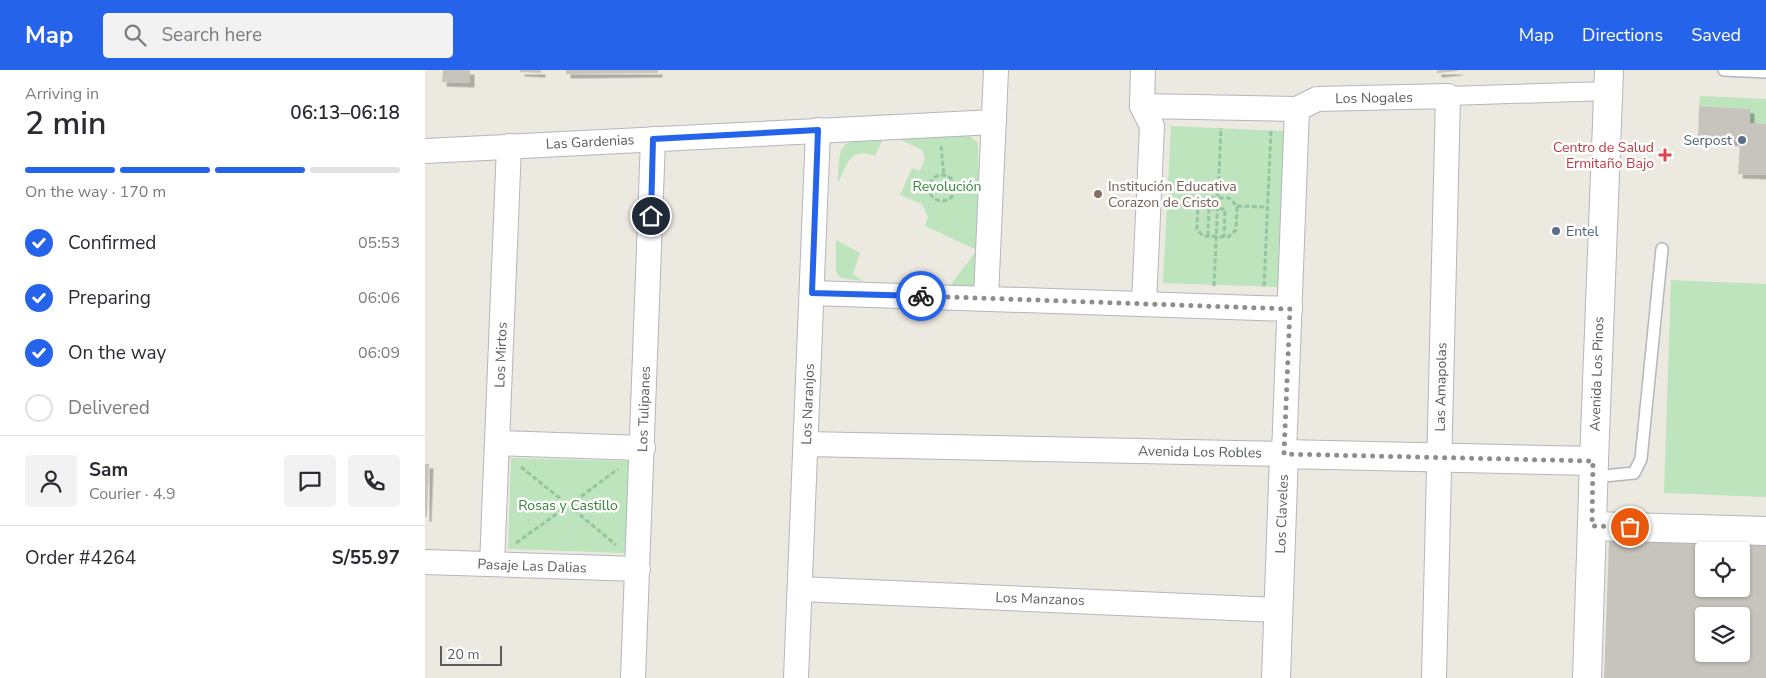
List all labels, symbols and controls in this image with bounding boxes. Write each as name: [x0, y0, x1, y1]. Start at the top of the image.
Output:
search box: [103, 13, 453, 58]
text: Map: [25, 19, 73, 51]
icon: search: [121, 21, 149, 49]
text: Search here: [161, 22, 262, 48]
text: Map: [1519, 23, 1554, 47]
text: Directions: [1582, 23, 1663, 47]
text: Saved: [1691, 23, 1741, 47]
text: Arriving in: [25, 83, 99, 105]
street label: Los Nogales: [1335, 88, 1413, 108]
text: 06:13–06:18: [290, 100, 400, 126]
text: 2 min: [25, 102, 107, 145]
street label: Las Gardenias: [545, 130, 635, 154]
place label: Serpost: [1683, 131, 1732, 150]
marker: Serpost: [1736, 134, 1748, 146]
place label: Centro de Salud Ermitaño Bajo: [1553, 138, 1654, 173]
marker: Centro de Salud Ermitaño Bajo: [1658, 148, 1672, 162]
park label: Revolución: [913, 177, 981, 196]
place label: Institución Educativa Corazon de Cristo: [1108, 177, 1237, 212]
text: On the way · 170 m: [25, 181, 166, 203]
marker: Institución Educativa Corazon de Cristo: [1092, 188, 1104, 200]
pin: [630, 195, 672, 237]
icon: home: [637, 202, 665, 230]
place label: Entel: [1566, 222, 1599, 241]
marker: Entel: [1550, 225, 1562, 237]
icon: check: [25, 229, 53, 257]
text: Confirmed: [68, 230, 156, 256]
text: 05:53: [358, 232, 400, 254]
courier: [896, 271, 946, 321]
icon: bike: [907, 282, 935, 310]
icon: check: [25, 284, 53, 312]
text: Preparing: [68, 285, 151, 311]
text: 06:06: [358, 287, 400, 309]
street label: Avenida Los Pinos: [1585, 316, 1609, 432]
street label: Los Mirtos: [490, 322, 512, 388]
icon: check: [25, 339, 53, 367]
text: On the way: [68, 340, 166, 366]
text: 06:09: [358, 342, 400, 364]
street label: Las Amapolas: [1431, 342, 1451, 432]
street label: Los Naranjos: [797, 363, 819, 445]
street label: Los Tulipanes: [633, 365, 655, 452]
text: Delivered: [68, 395, 150, 421]
street label: Avenida Los Robles: [1138, 441, 1262, 463]
button: person: [25, 455, 77, 507]
button: chat: [284, 455, 336, 507]
button: phone: [348, 455, 400, 507]
text: Sam: [89, 457, 128, 483]
street label: Los Claveles: [1271, 474, 1293, 554]
text: Courier · 4.9: [89, 483, 175, 505]
park label: Rosas y Castillo: [518, 496, 618, 515]
pin: [1609, 506, 1651, 548]
icon: bag: [1616, 513, 1644, 541]
map controls: [1695, 542, 1750, 662]
button: locate: [1695, 542, 1750, 597]
text: Order #4264: [25, 545, 136, 571]
text: S/55.97: [332, 545, 400, 571]
street label: Pasaje Las Dalias: [477, 555, 587, 577]
street label: Los Manzanos: [995, 588, 1085, 610]
button: layers: [1695, 607, 1750, 662]
scale bar: [440, 643, 503, 666]
text: 20 m: [447, 645, 479, 664]

